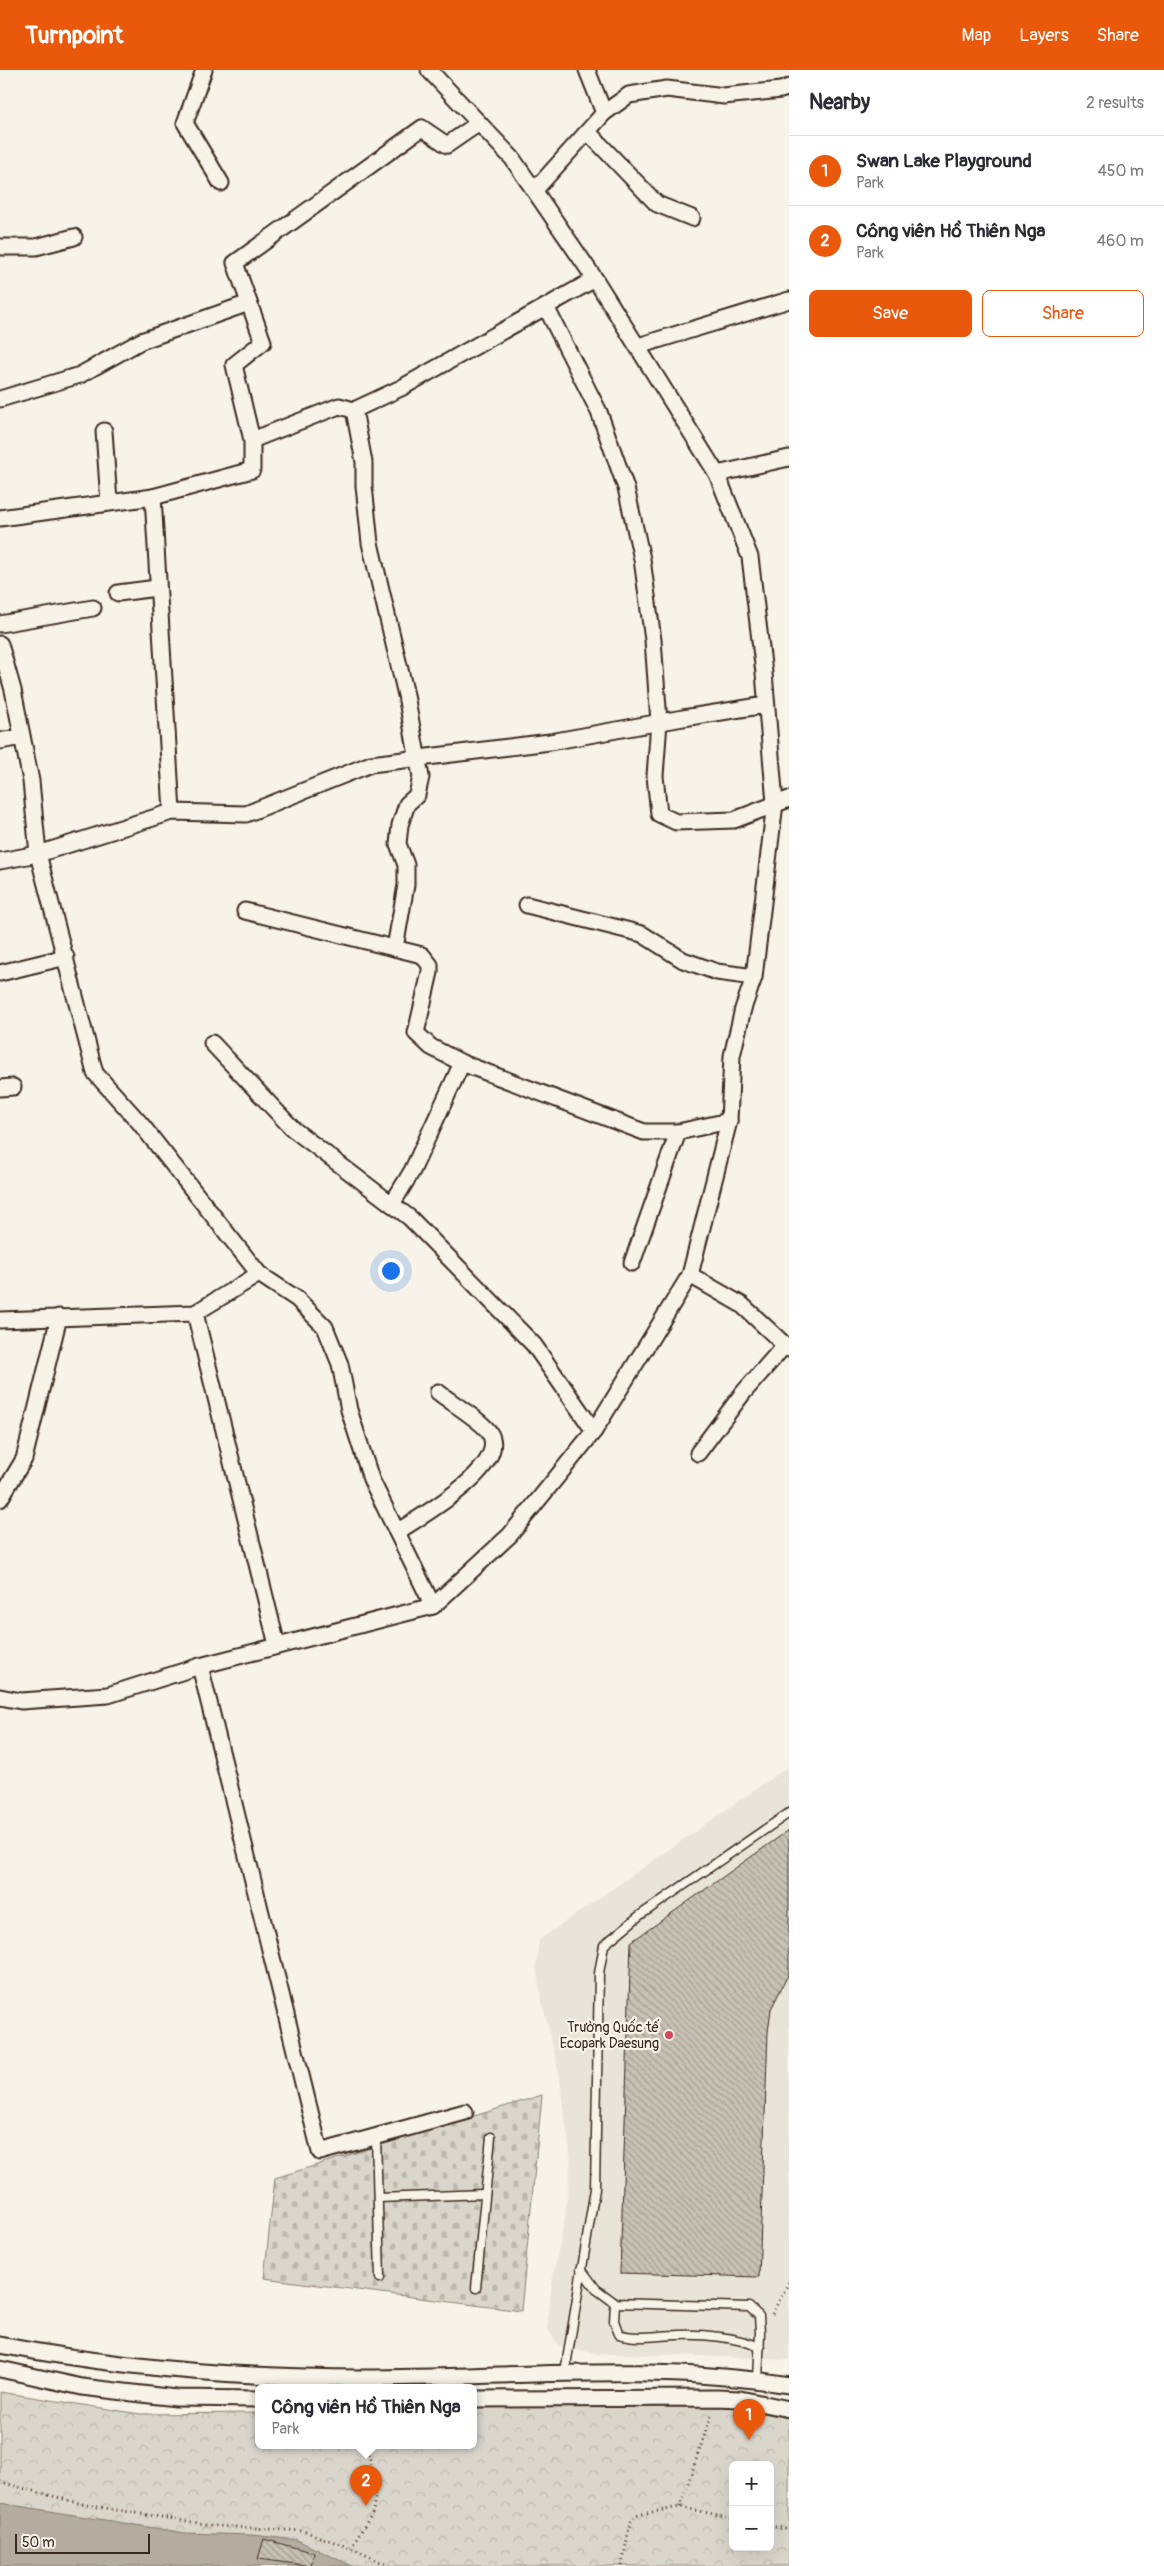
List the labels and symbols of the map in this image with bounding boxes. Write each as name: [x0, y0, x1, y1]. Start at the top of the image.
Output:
your location: [378, 1258, 404, 1284]
place label: Trường Quốc tế Ecopark Daesung: [560, 2018, 660, 2052]
marker: Trường Quốc tế Ecopark Daesung: [663, 2029, 675, 2041]
pin: 1: [733, 2399, 765, 2440]
pin: 2: [350, 2465, 382, 2506]
scale bar: [15, 2531, 150, 2554]

